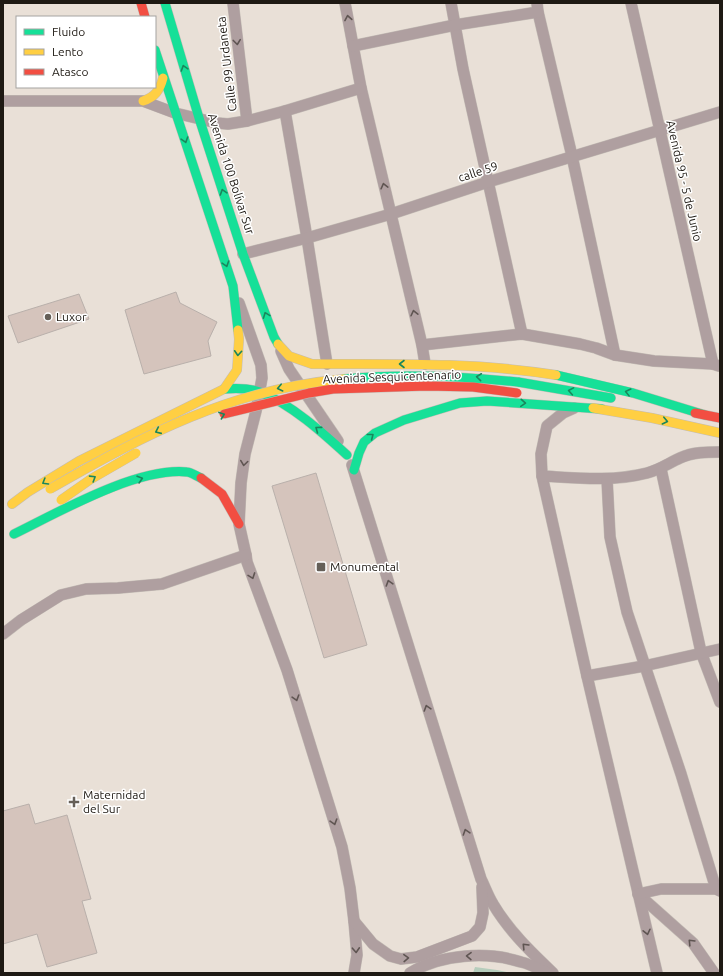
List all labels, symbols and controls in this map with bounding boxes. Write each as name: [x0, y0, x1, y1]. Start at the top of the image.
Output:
one-way arrow: [344, 15, 352, 21]
legend: [16, 16, 156, 88]
street label: Calle 99 Urdaneta: [214, 16, 239, 112]
text: Fluido: [52, 25, 85, 38]
one-way arrow: [233, 39, 242, 45]
text: Lento: [52, 45, 83, 58]
one-way arrow: [180, 64, 189, 71]
text: Atasco: [52, 65, 88, 78]
street label: Avenida 100 Bolívar Sur: [206, 112, 257, 236]
street label: Avenida 95 - 5 de Junio: [664, 119, 705, 243]
one-way arrow: [180, 137, 188, 144]
street label: calle 59: [456, 159, 499, 184]
one-way arrow: [381, 183, 389, 189]
one-way arrow: [219, 188, 228, 195]
one-way arrow: [221, 260, 230, 267]
one-way arrow: [411, 309, 419, 316]
place label: Luxor: [56, 310, 87, 323]
one-way arrow: [262, 311, 270, 318]
marker: Luxor: [43, 312, 53, 322]
one-way arrow: [233, 350, 242, 356]
one-way arrow: [399, 360, 405, 368]
street label: Avenida Sesquicentenario: [323, 368, 461, 385]
one-way arrow: [476, 373, 482, 382]
one-way arrow: [277, 383, 284, 392]
one-way arrow: [568, 387, 575, 395]
one-way arrow: [625, 388, 631, 396]
one-way arrow: [519, 398, 526, 407]
one-way arrow: [219, 412, 226, 420]
one-way arrow: [661, 416, 668, 425]
one-way arrow: [154, 426, 162, 434]
one-way arrow: [316, 427, 323, 434]
one-way arrow: [367, 434, 374, 441]
one-way arrow: [240, 460, 249, 466]
one-way arrow: [89, 475, 96, 483]
one-way arrow: [136, 475, 143, 484]
one-way arrow: [42, 477, 49, 485]
place label: Monumental: [330, 560, 399, 573]
marker: Monumental: [315, 561, 327, 573]
one-way arrow: [247, 572, 256, 579]
one-way arrow: [385, 580, 394, 587]
one-way arrow: [291, 694, 300, 701]
one-way arrow: [423, 704, 432, 711]
place label: Maternidad del Sur: [83, 788, 145, 815]
marker: Maternidad del Sur: [68, 796, 80, 808]
one-way arrow: [329, 819, 338, 826]
one-way arrow: [462, 828, 471, 835]
one-way arrow: [643, 929, 651, 935]
one-way arrow: [688, 939, 695, 947]
one-way arrow: [522, 943, 530, 951]
one-way arrow: [352, 947, 360, 953]
one-way arrow: [466, 952, 472, 960]
one-way arrow: [403, 954, 409, 962]

